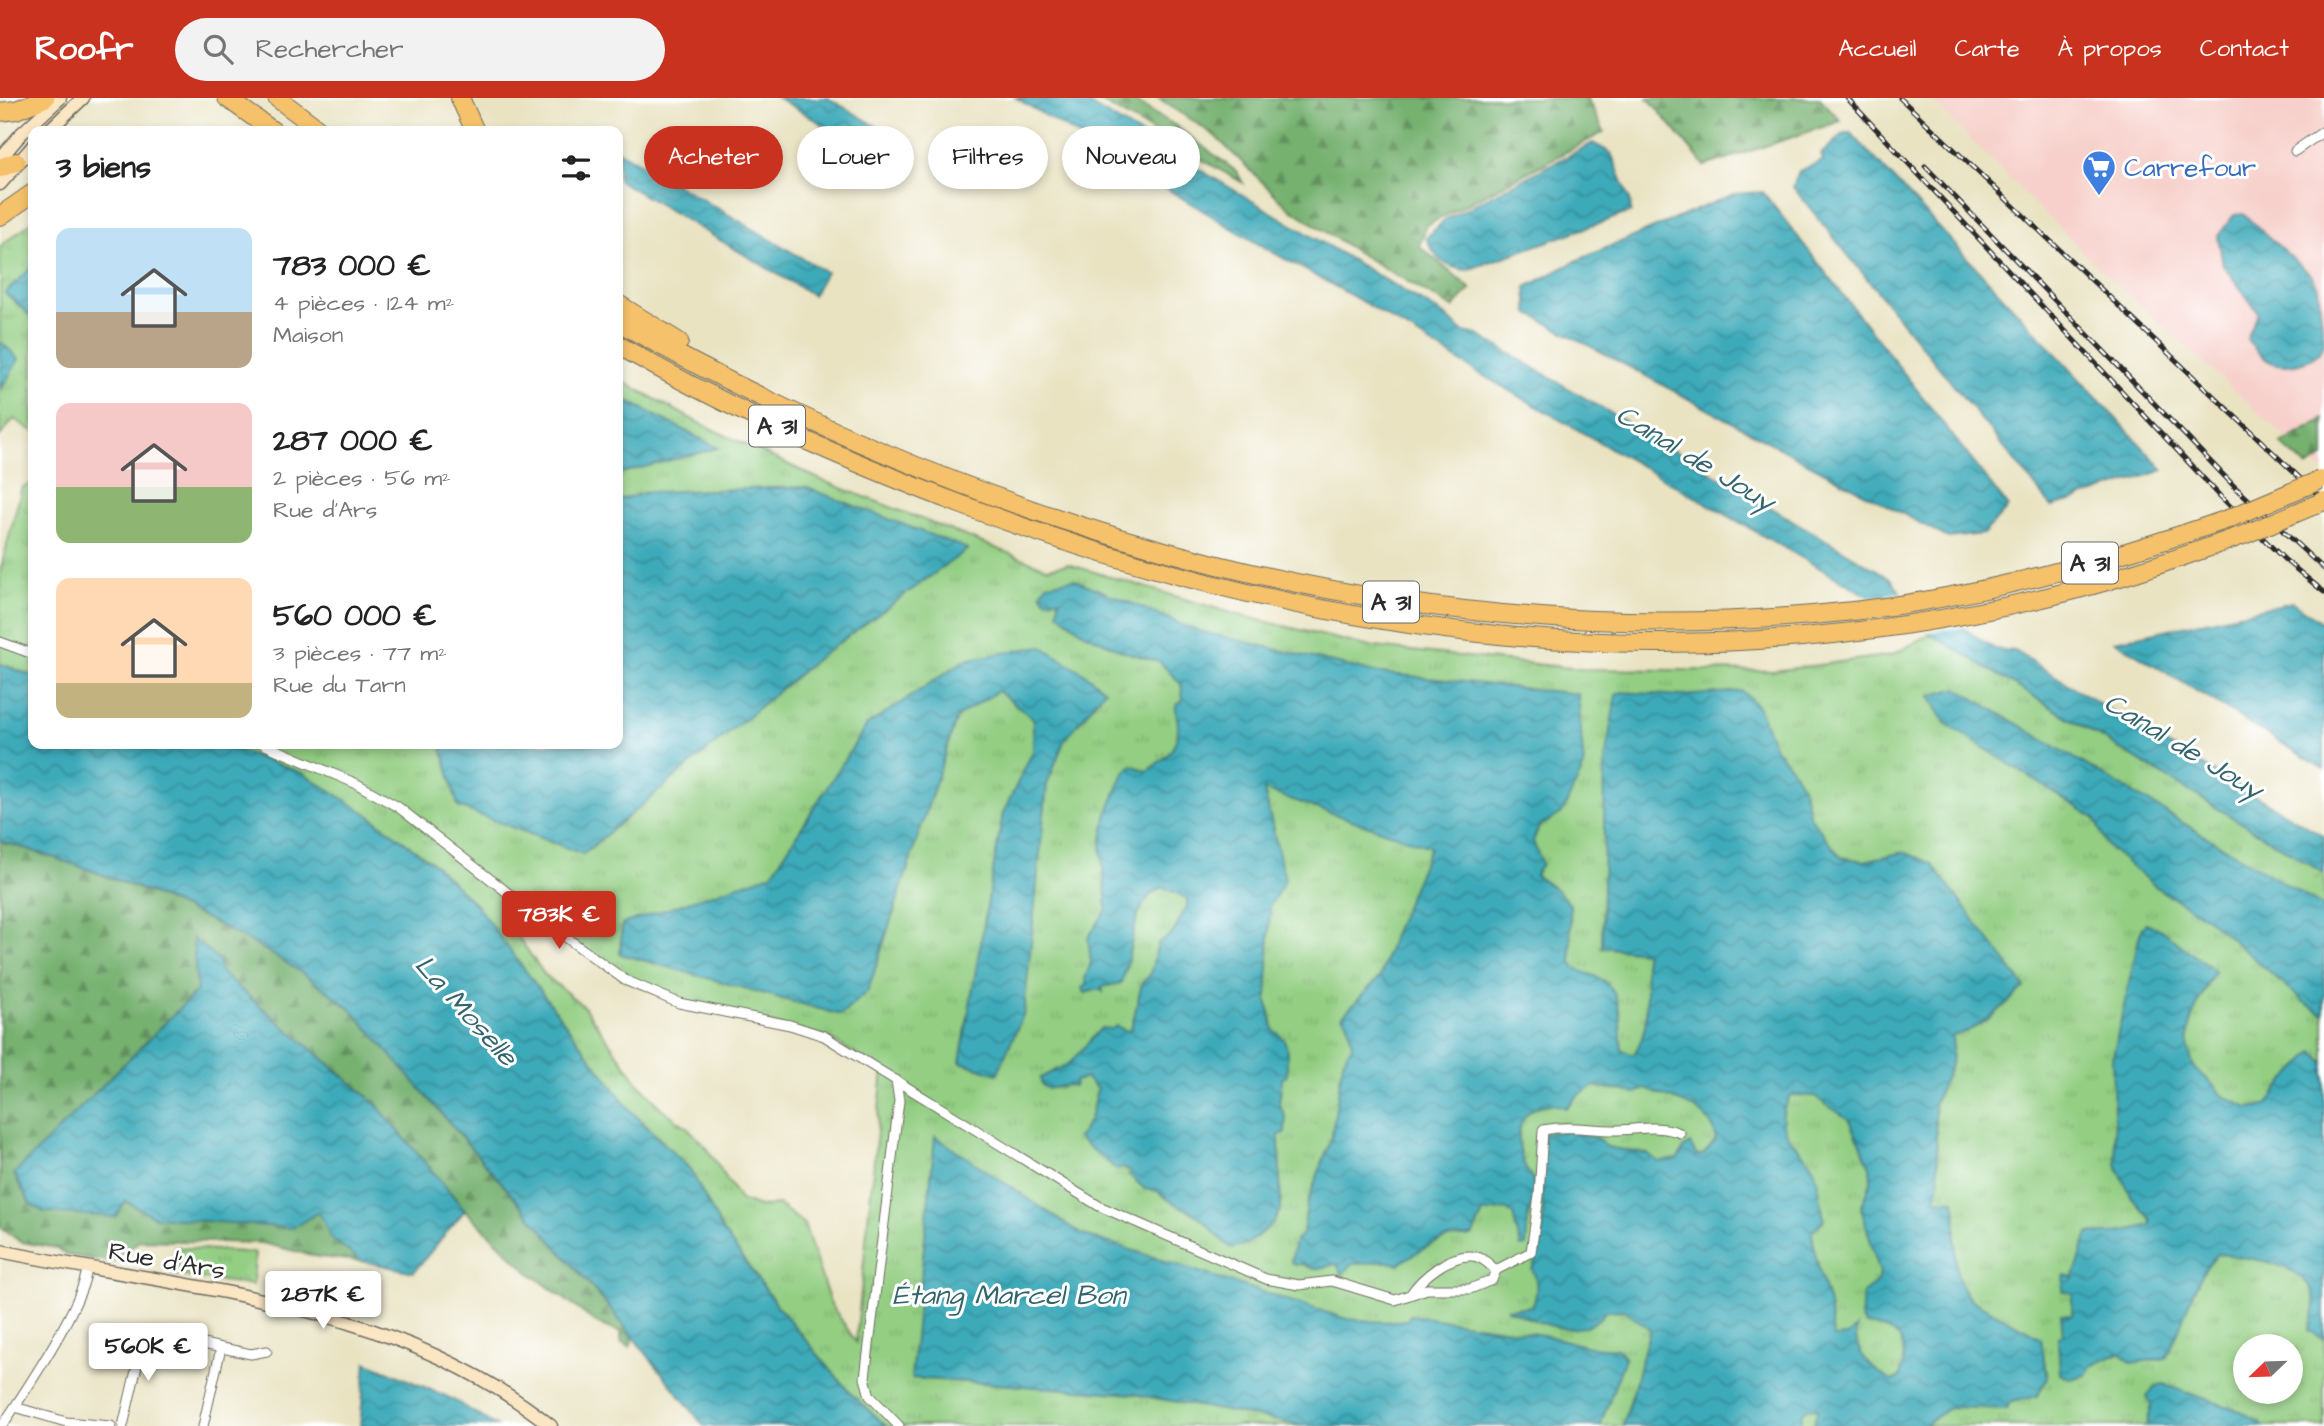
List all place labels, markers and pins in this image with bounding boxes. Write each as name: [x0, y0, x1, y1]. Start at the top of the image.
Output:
supermarket icon: Carrefour: [2080, 148, 2118, 197]
place label: Carrefour: [2124, 150, 2256, 186]
pin: 783K €: [502, 892, 616, 951]
pin: 287K €: [266, 1272, 380, 1331]
pin: 560K €: [91, 1324, 205, 1383]

